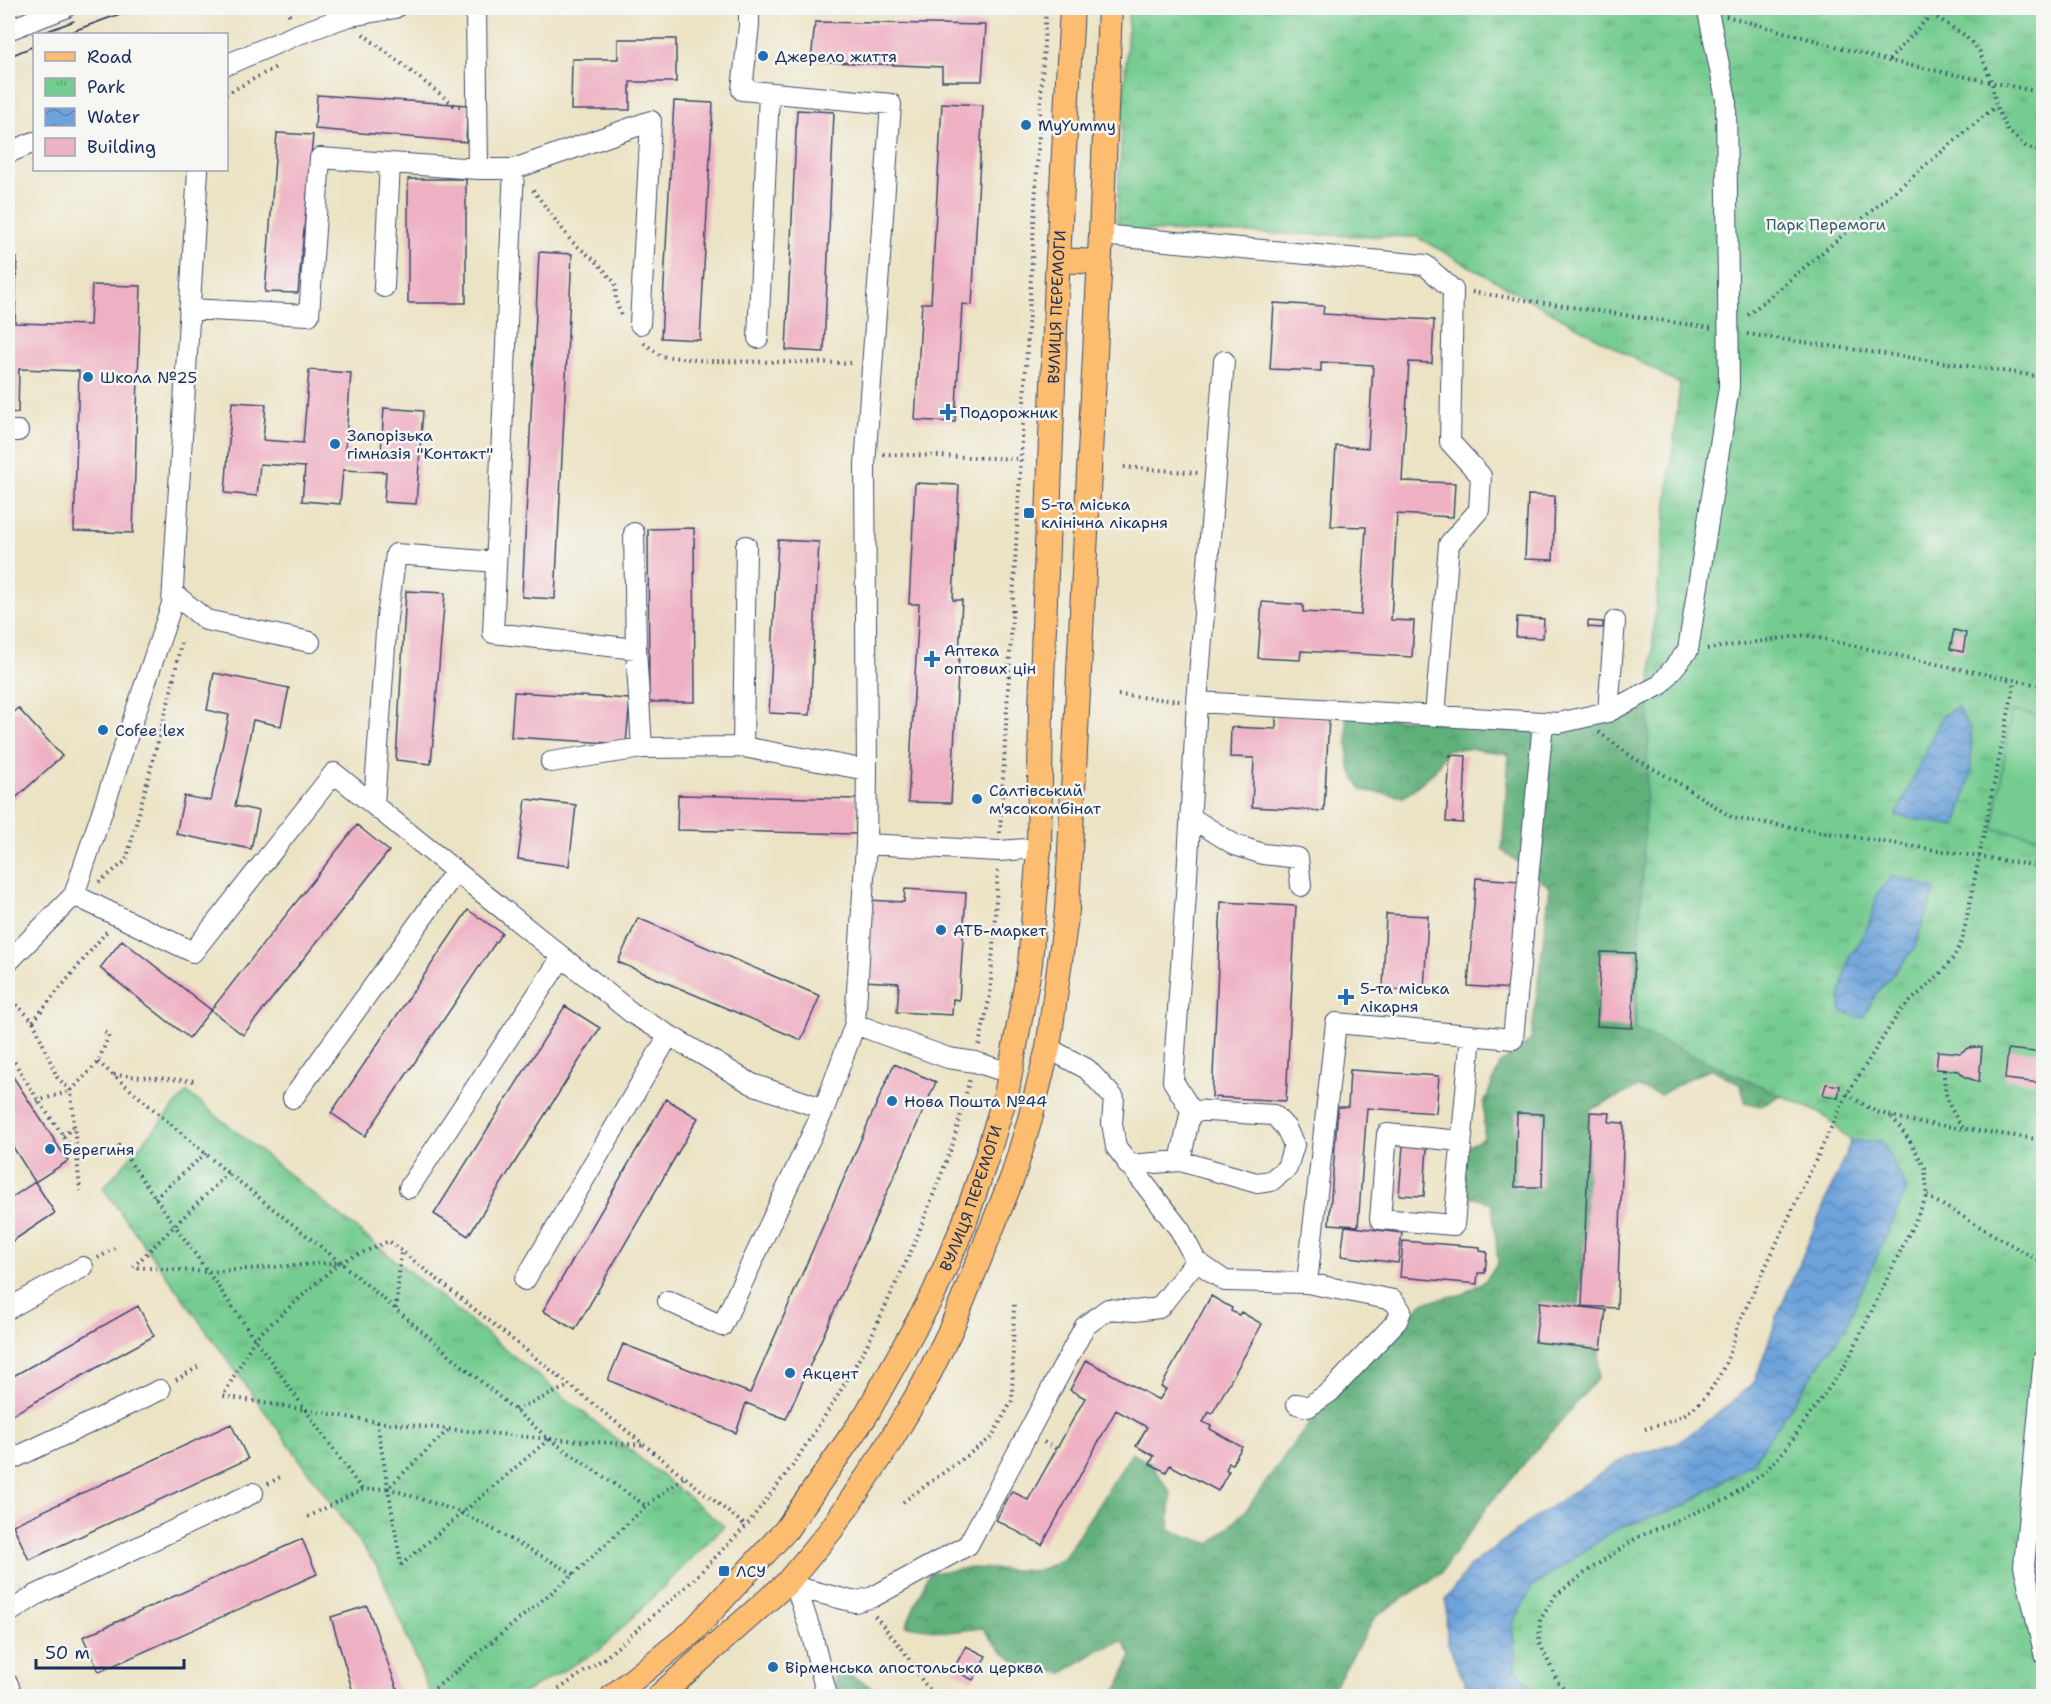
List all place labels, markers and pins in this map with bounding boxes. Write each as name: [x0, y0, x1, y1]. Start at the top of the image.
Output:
place label: Джерело життя: [775, 46, 897, 67]
marker: Джерело життя: [756, 49, 770, 63]
place label: MyYummy: [1038, 115, 1116, 136]
marker: MyYummy: [1019, 118, 1033, 132]
place label: Школа №25: [100, 367, 197, 388]
marker: Школа №25: [81, 370, 95, 384]
place label: Подорожник: [960, 402, 1059, 423]
marker: Подорожник: [941, 405, 955, 419]
place label: Запорізька гімназія "Контакт": [347, 425, 493, 464]
marker: Запорізька гімназія "Контакт": [328, 437, 342, 451]
place label: 5-та міська клінічна лікарня: [1041, 494, 1168, 533]
marker: 5-та міська клінічна лікарня: [1022, 506, 1036, 520]
place label: Аптека оптових цін: [944, 640, 1036, 679]
marker: Аптека оптових цін: [925, 652, 939, 666]
place label: Cofee lex: [115, 720, 185, 741]
marker: Cofee lex: [96, 723, 110, 737]
place label: Салтівський м'ясокомбінат: [989, 780, 1102, 819]
marker: Салтівський м'ясокомбінат: [970, 792, 984, 806]
place label: АТБ-маркет: [953, 920, 1047, 941]
marker: АТБ-маркет: [934, 923, 948, 937]
place label: 5-та міська лікарня: [1360, 978, 1449, 1017]
marker: 5-та міська лікарня: [1337, 988, 1355, 1006]
place label: Нова Пошта №44: [904, 1091, 1047, 1112]
marker: Нова Пошта №44: [885, 1094, 899, 1108]
place label: Берегиня: [62, 1139, 135, 1160]
marker: Берегиня: [43, 1142, 57, 1156]
place label: Акцент: [802, 1363, 859, 1384]
marker: Акцент: [783, 1366, 797, 1380]
place label: ЛСУ: [736, 1561, 766, 1582]
marker: ЛСУ: [717, 1564, 731, 1578]
place label: Вірменська апостольська церква: [785, 1657, 1043, 1678]
marker: Вірменська апостольська церква: [766, 1660, 780, 1674]

